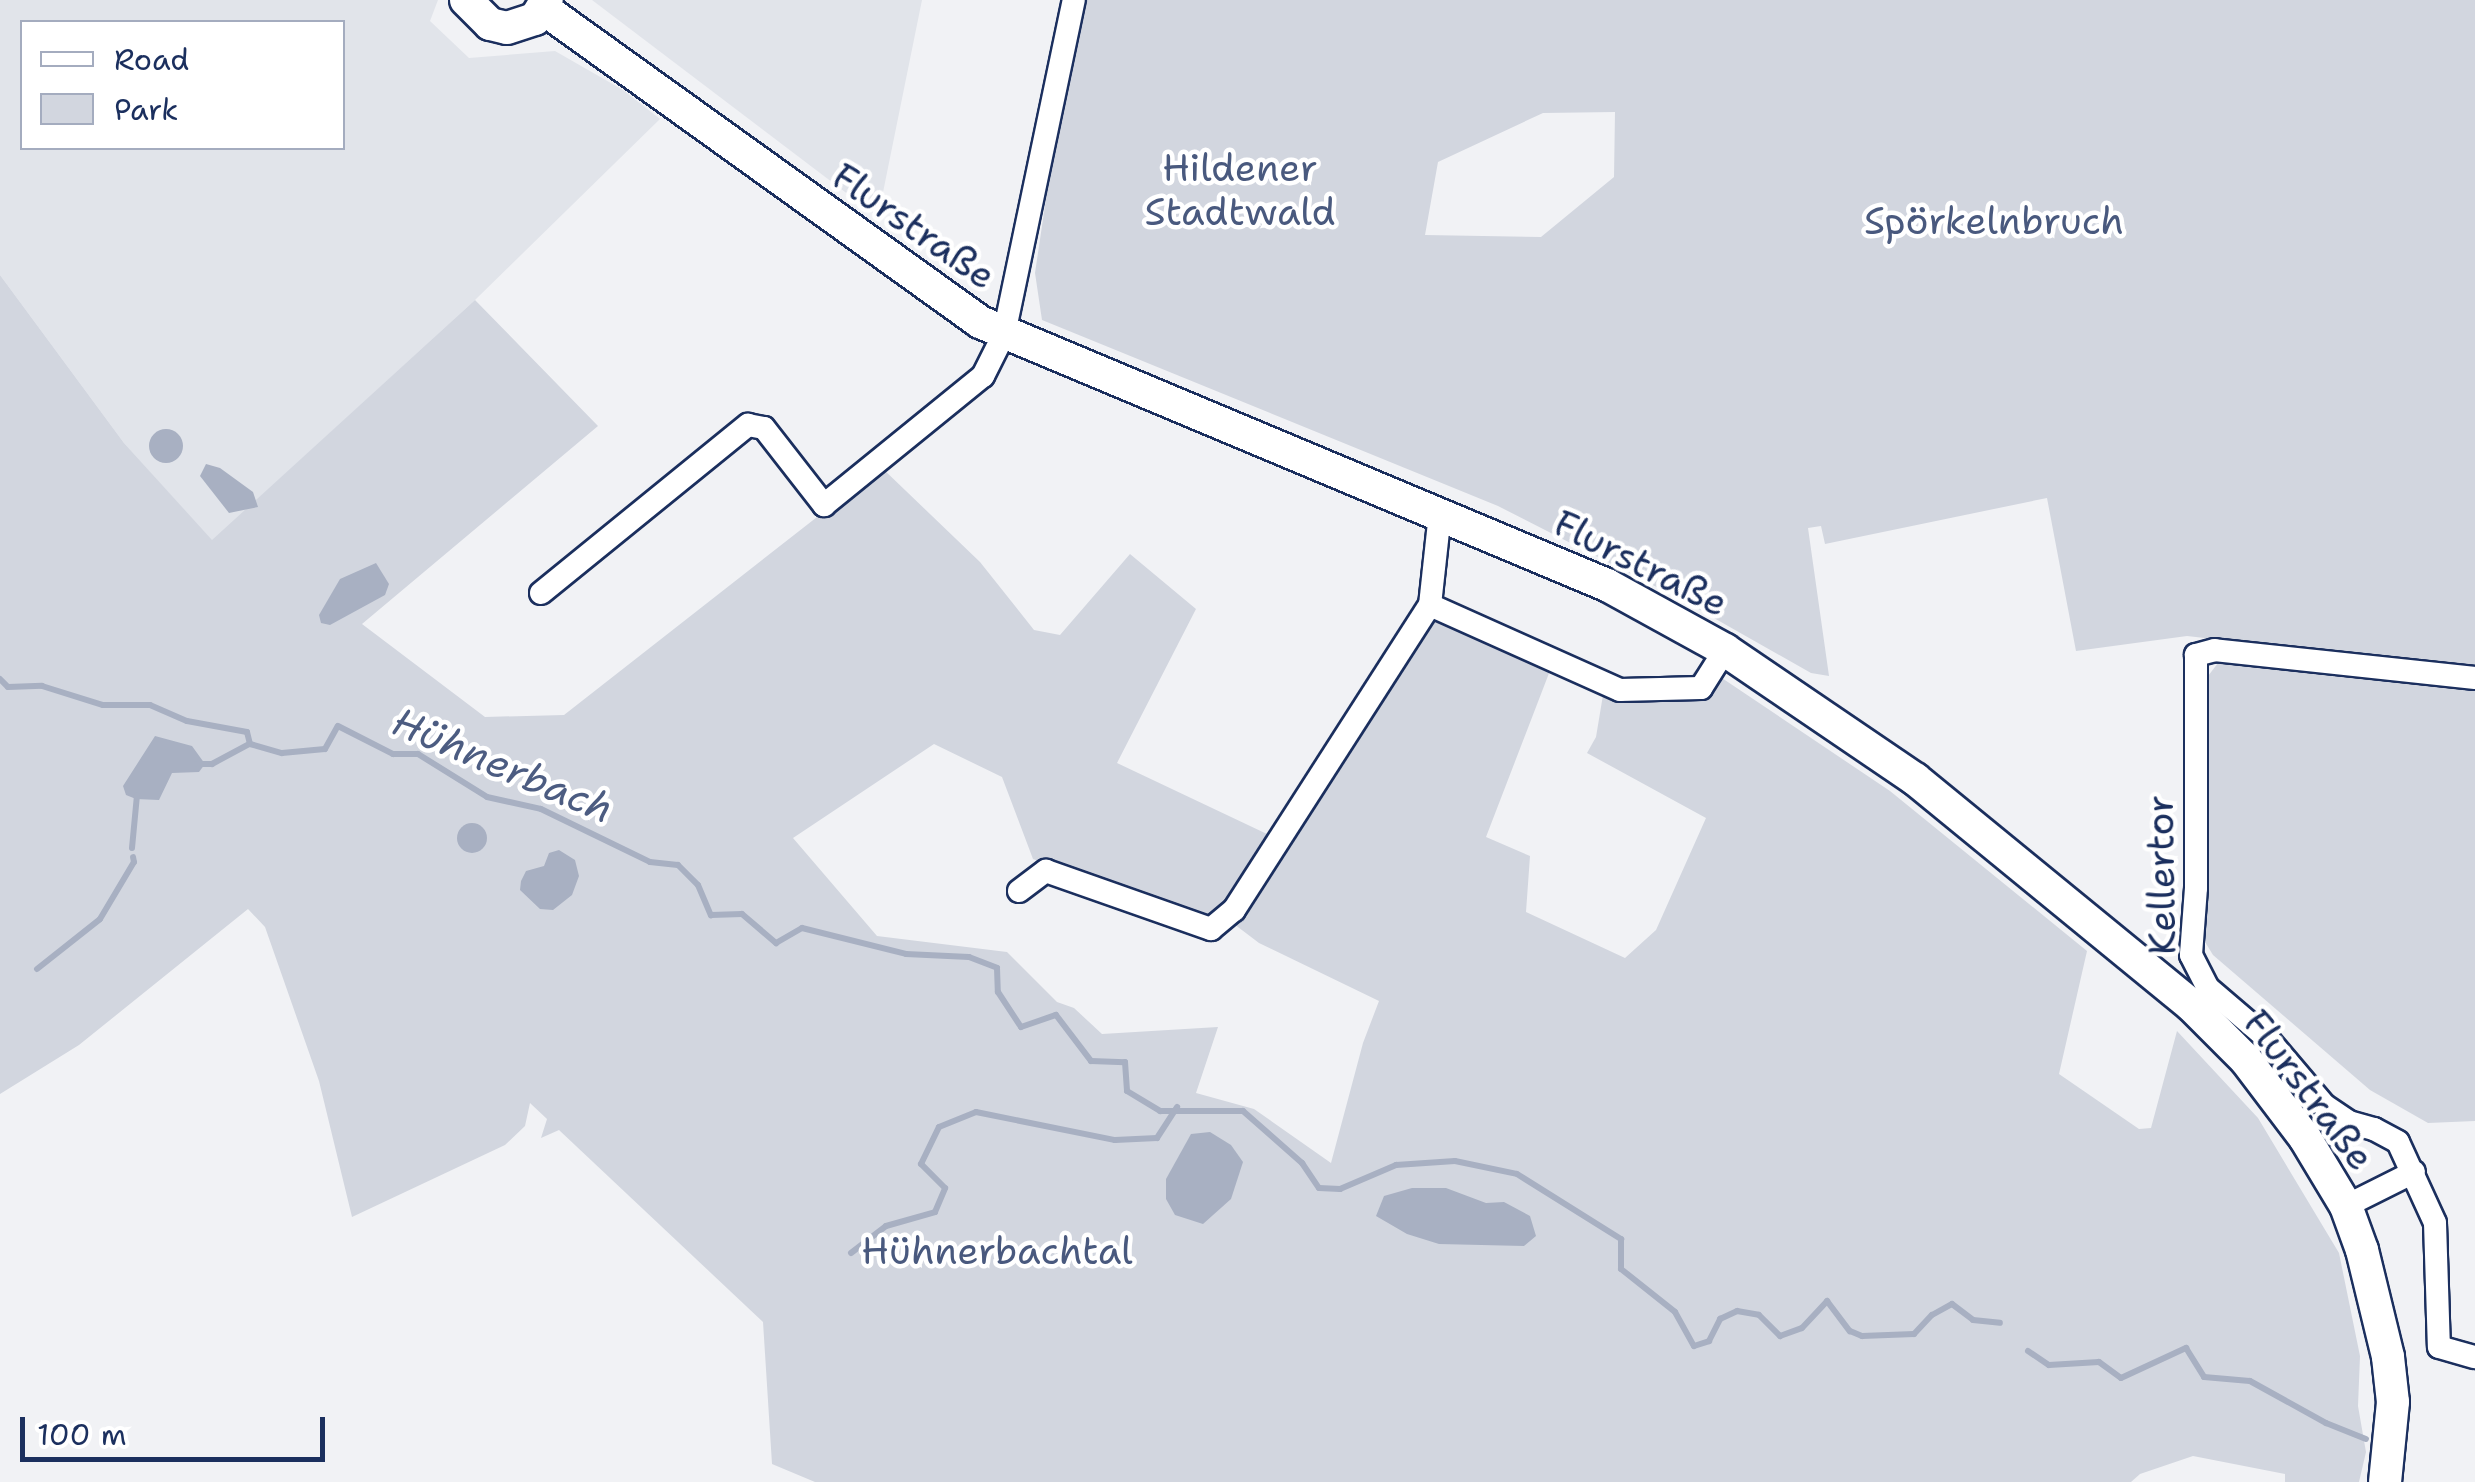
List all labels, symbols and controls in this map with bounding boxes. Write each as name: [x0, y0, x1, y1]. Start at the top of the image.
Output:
legend: [20, 20, 345, 150]
text: Road: [114, 39, 189, 80]
text: Park: [114, 89, 178, 130]
park label: Hildener Stadtwald: [1145, 145, 1335, 234]
street label: Flurstraße: [823, 153, 1005, 299]
park label: Spörkelnbruch: [1864, 198, 2124, 244]
street label: Flurstraße: [1546, 500, 1736, 626]
water label: Hühnerbach: [385, 697, 621, 833]
street label: Kellertor: [2137, 794, 2185, 956]
street label: Flurstraße: [2234, 1001, 2384, 1179]
park label: Hühnerbachtal: [861, 1228, 1133, 1274]
scale bar: [25, 1397, 330, 1459]
text: 100 m: [37, 1414, 127, 1455]

